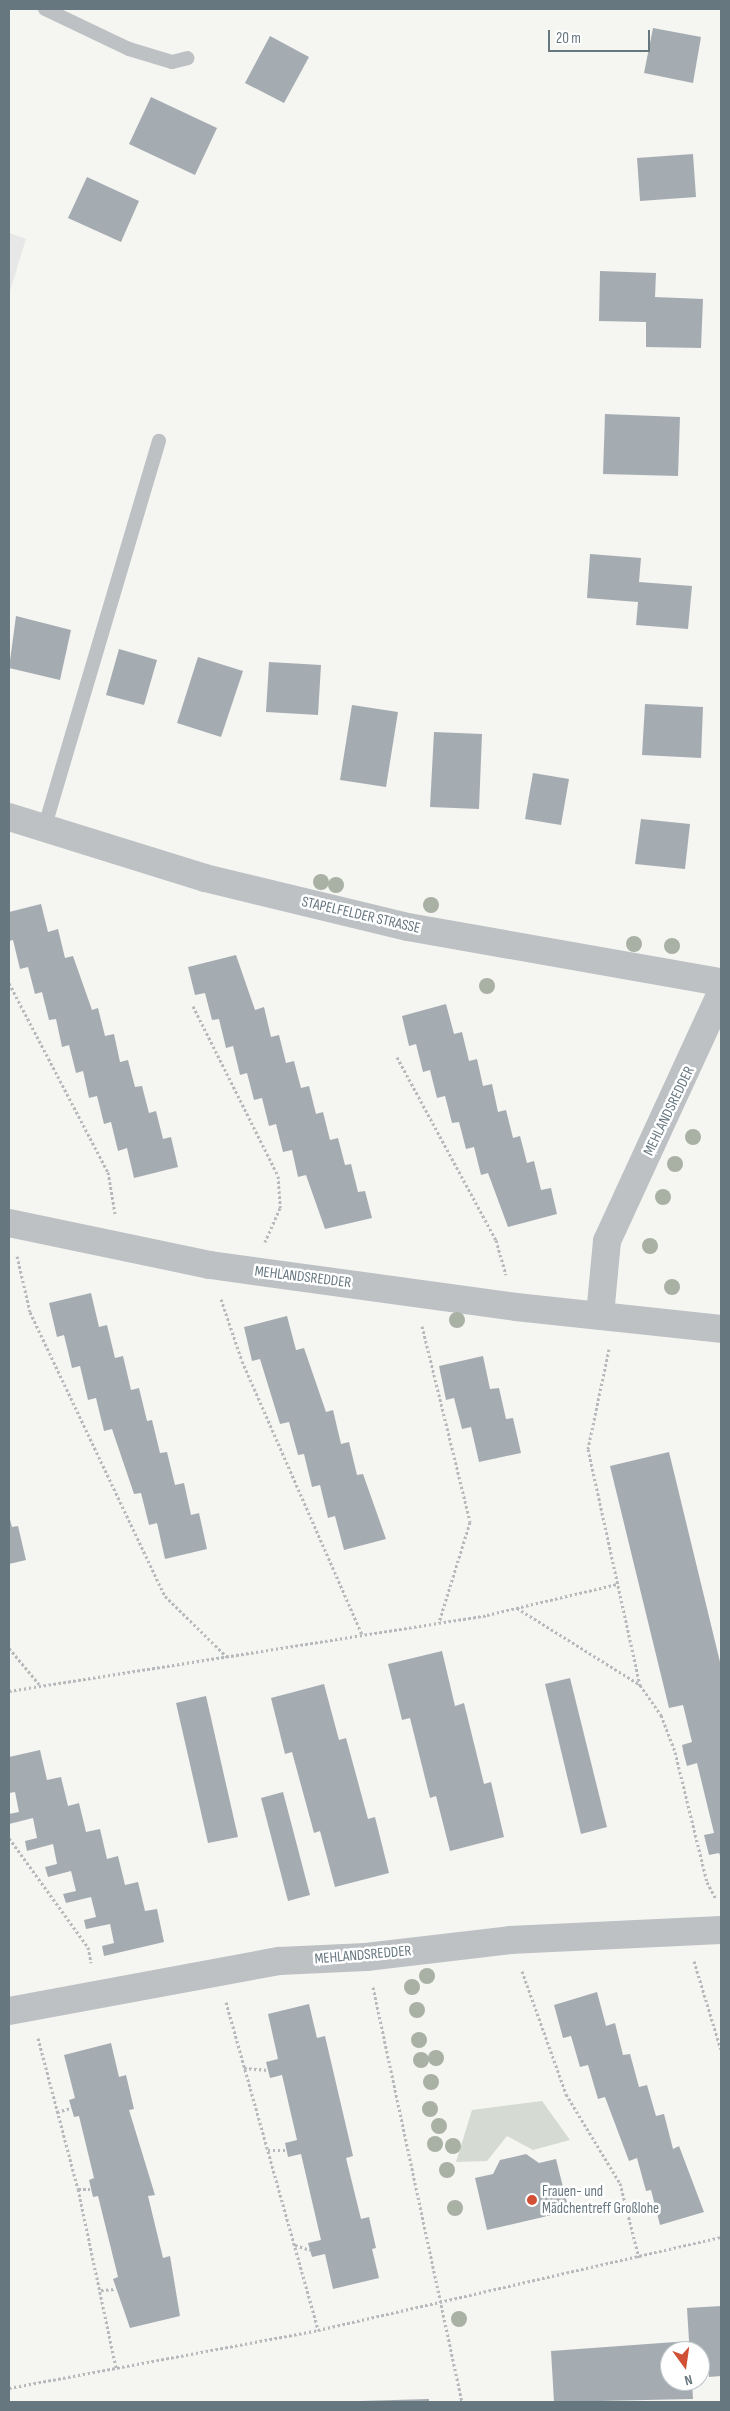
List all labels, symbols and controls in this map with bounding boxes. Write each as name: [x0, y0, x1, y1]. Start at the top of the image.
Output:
scale bar: [550, 20, 652, 52]
text: 20 m: [556, 29, 581, 48]
street label: STAPELFELDER STRASSE: [300, 893, 422, 937]
street label: MEHLANDSREDDER: [640, 1063, 698, 1159]
street label: MEHLANDSREDDER: [254, 1262, 352, 1292]
street label: MEHLANDSREDDER: [314, 1942, 412, 1968]
place label: Frauen- und Mädchentreff Großlohe: [542, 2182, 659, 2217]
marker: Frauen- und Mädchentreff Großlohe: [526, 2194, 538, 2206]
north arrow: [660, 2341, 710, 2391]
text: N: [683, 2371, 694, 2389]

